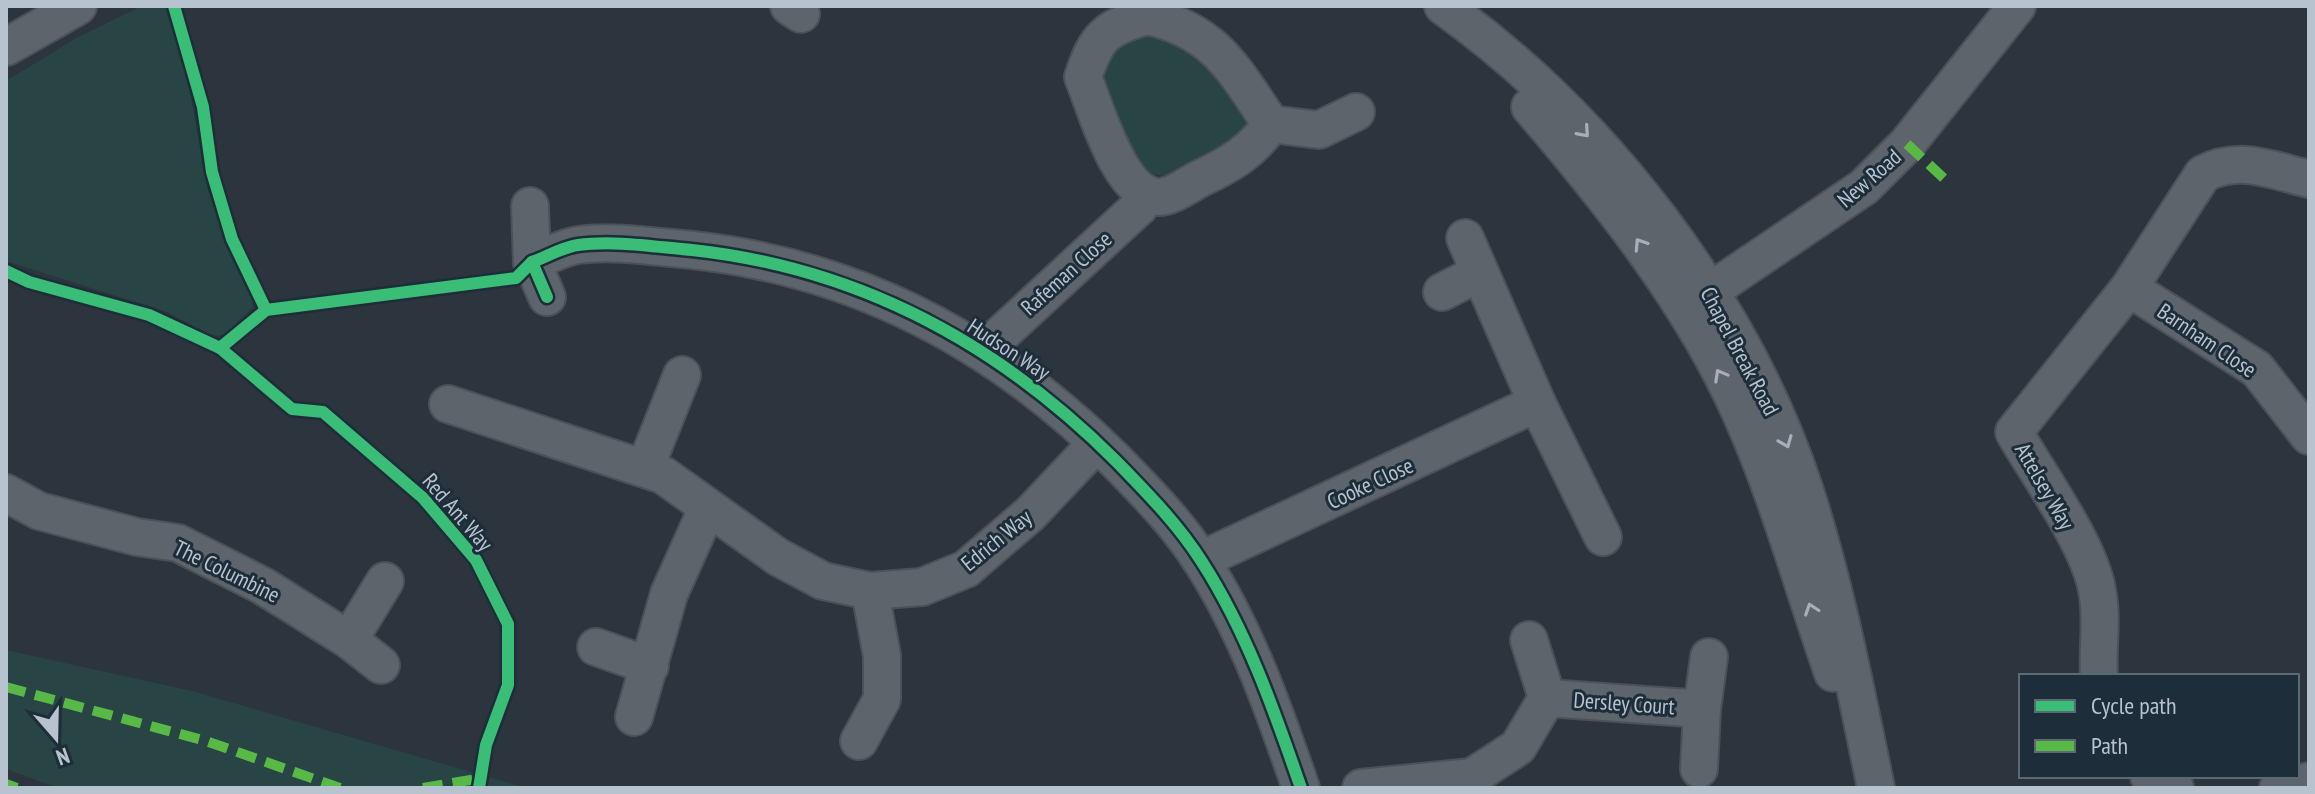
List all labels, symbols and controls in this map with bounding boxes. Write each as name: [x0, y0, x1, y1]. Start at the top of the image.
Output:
one-way arrow: [1575, 123, 1589, 137]
street label: New Road: [1831, 143, 1907, 213]
street label: Rafeman Close: [1015, 225, 1117, 321]
one-way arrow: [1635, 238, 1650, 253]
street label: Chapel Break Road: [1694, 282, 1786, 420]
street label: Barnham Close: [2152, 297, 2262, 383]
street label: Hudson Way: [962, 312, 1056, 386]
one-way arrow: [1714, 369, 1729, 384]
one-way arrow: [1776, 434, 1793, 448]
street label: Attelsey Way: [2009, 438, 2081, 535]
street label: Cooke Close: [1322, 451, 1418, 515]
street label: Red Ant Way: [417, 467, 500, 557]
street label: Edrich Way: [955, 503, 1038, 577]
street label: The Columbine: [169, 533, 285, 609]
one-way arrow: [1804, 602, 1820, 616]
legend: [2019, 674, 2299, 778]
street label: Dersley Court: [1572, 685, 1676, 721]
text: Cycle path: [2091, 690, 2177, 721]
north arrow: [16, 698, 96, 778]
text: Path: [2091, 730, 2128, 761]
text: N: [52, 742, 73, 772]

